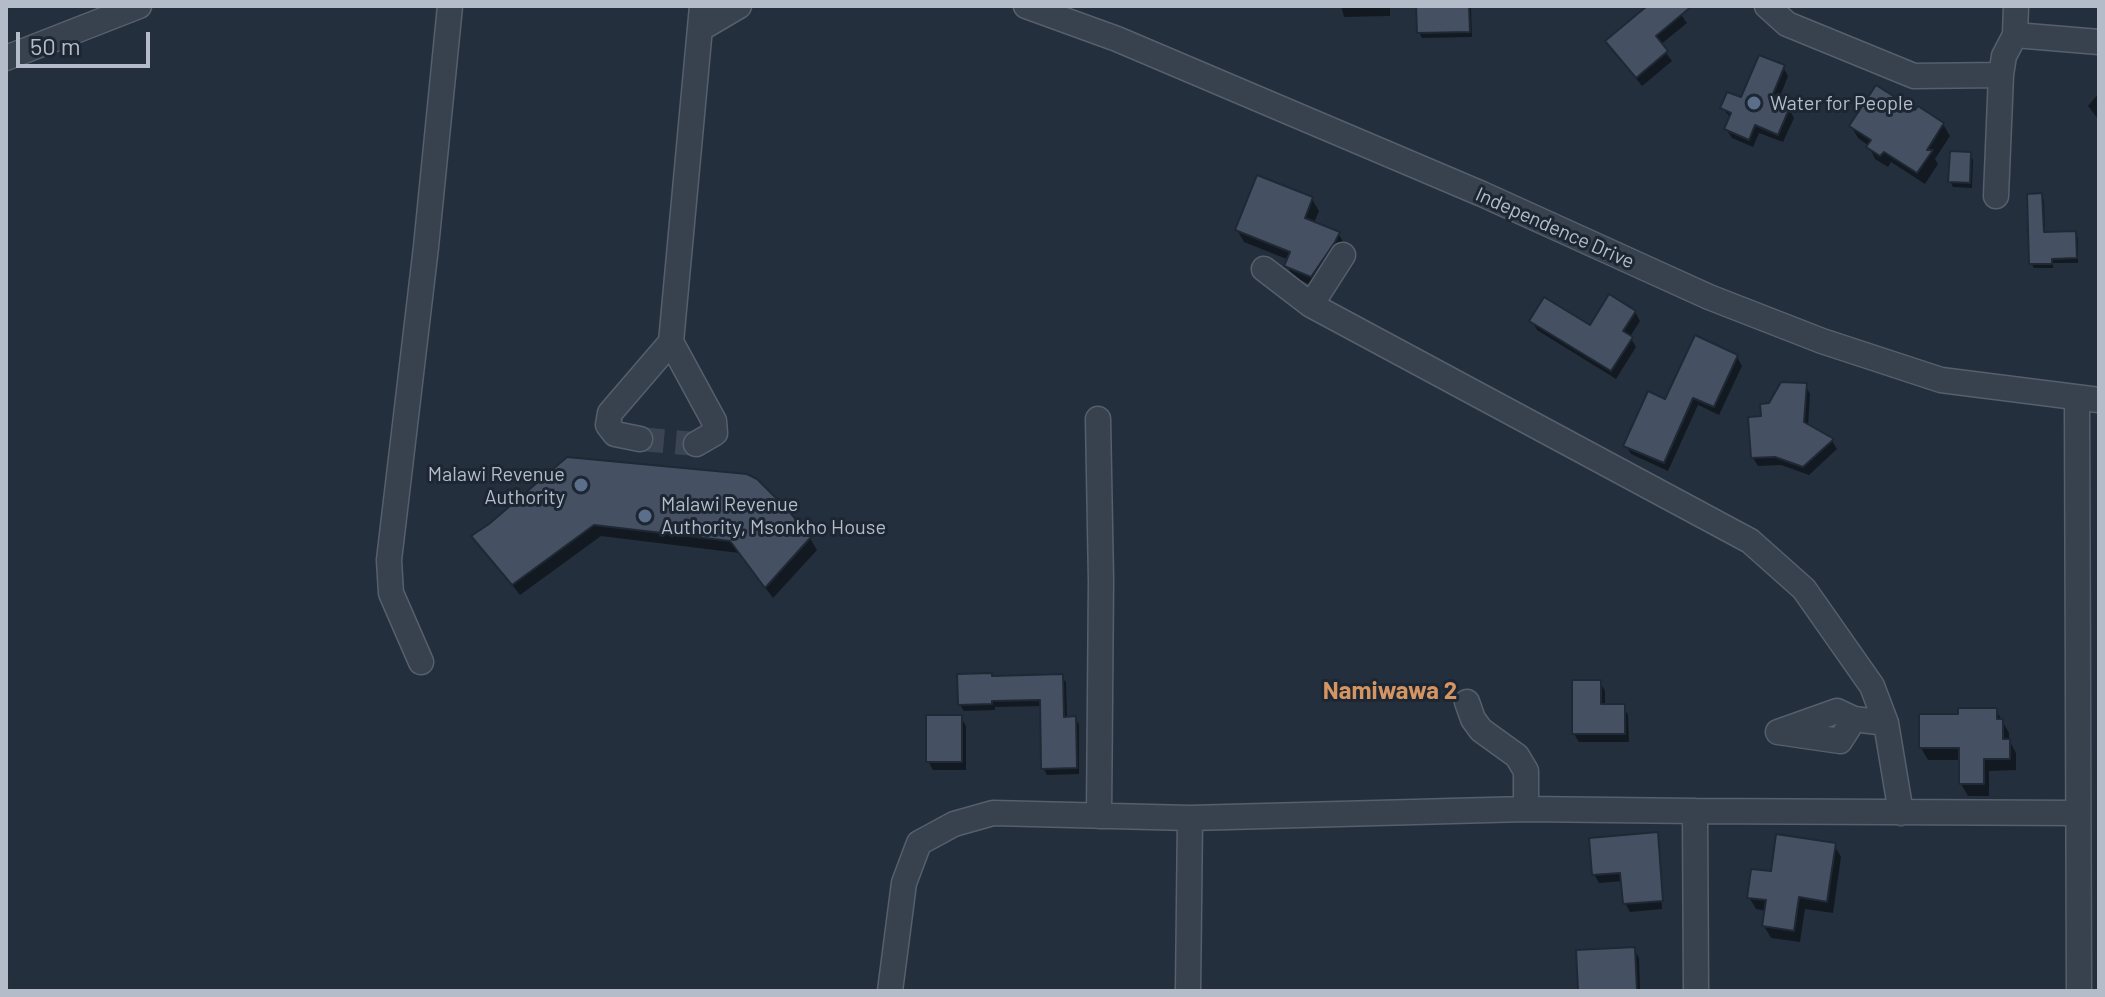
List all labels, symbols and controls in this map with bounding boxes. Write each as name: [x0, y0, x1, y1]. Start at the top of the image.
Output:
scale bar: [20, 16, 154, 66]
text: 50 m: [30, 31, 81, 60]
place label: Water for People: [1770, 91, 1913, 115]
marker: Water for People: [1745, 94, 1763, 112]
street label: Independence Drive: [1472, 182, 1638, 274]
place label: Malawi Revenue Authority: [428, 462, 565, 509]
marker: Malawi Revenue Authority: [572, 476, 590, 494]
place label: Malawi Revenue Authority, Msonkho House: [661, 492, 886, 539]
marker: Malawi Revenue Authority, Msonkho House: [636, 507, 654, 525]
district label: Namiwawa 2: [1323, 677, 1457, 705]

